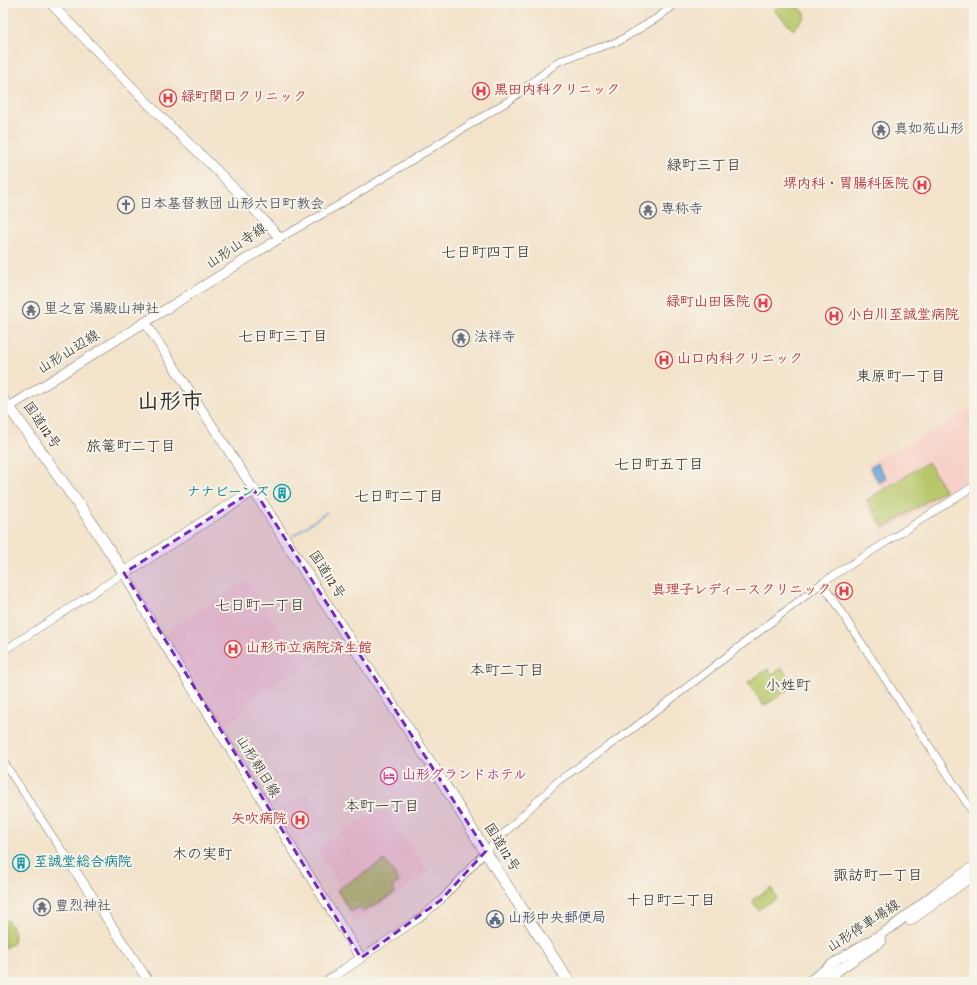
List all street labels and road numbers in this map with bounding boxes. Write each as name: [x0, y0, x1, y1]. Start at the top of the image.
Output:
street label: 山形山寺線: [202, 219, 272, 275]
street label: 山形山辺線: [34, 326, 104, 380]
street label: 国道112号: [17, 398, 65, 454]
street label: 国道112号: [303, 547, 349, 603]
street label: 山形朝日線: [230, 732, 284, 802]
street label: 国道112号: [478, 820, 524, 876]
street label: 山形停車場線: [823, 896, 905, 958]

